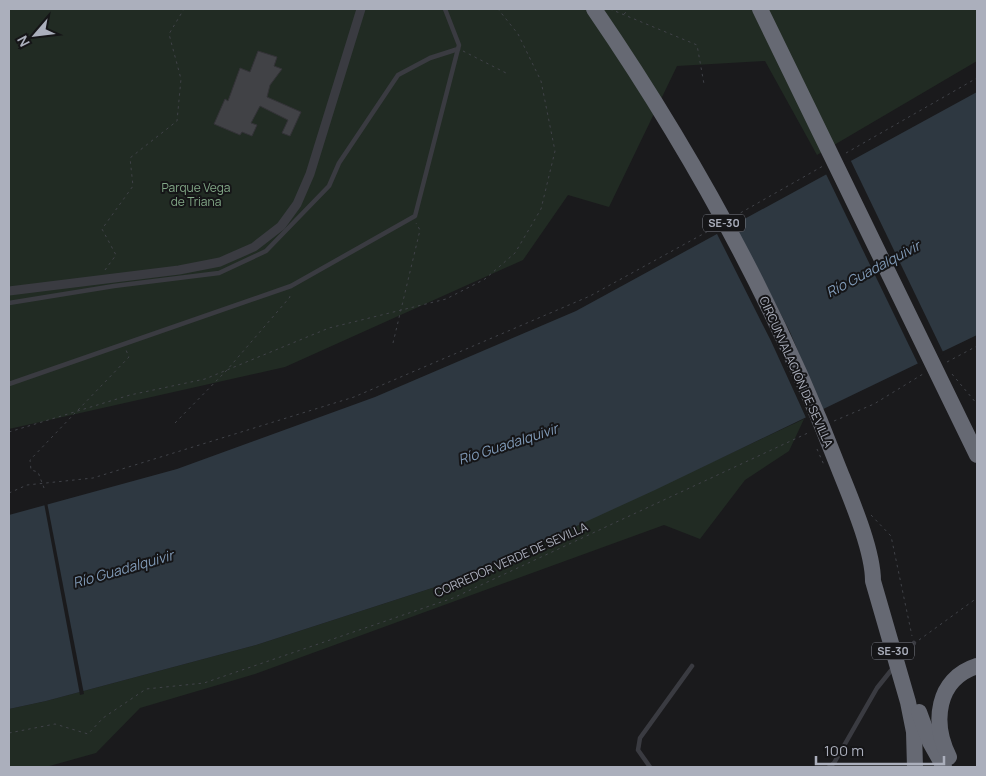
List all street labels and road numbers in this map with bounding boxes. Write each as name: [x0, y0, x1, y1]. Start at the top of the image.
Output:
road number: SE-30: [703, 214, 745, 232]
street label: CIRCUNVALACIÓN DE SEVILLA: [755, 294, 838, 450]
street label: CORREDOR VERDE DE SEVILLA: [431, 518, 591, 601]
road number: SE-30: [872, 642, 914, 659]

